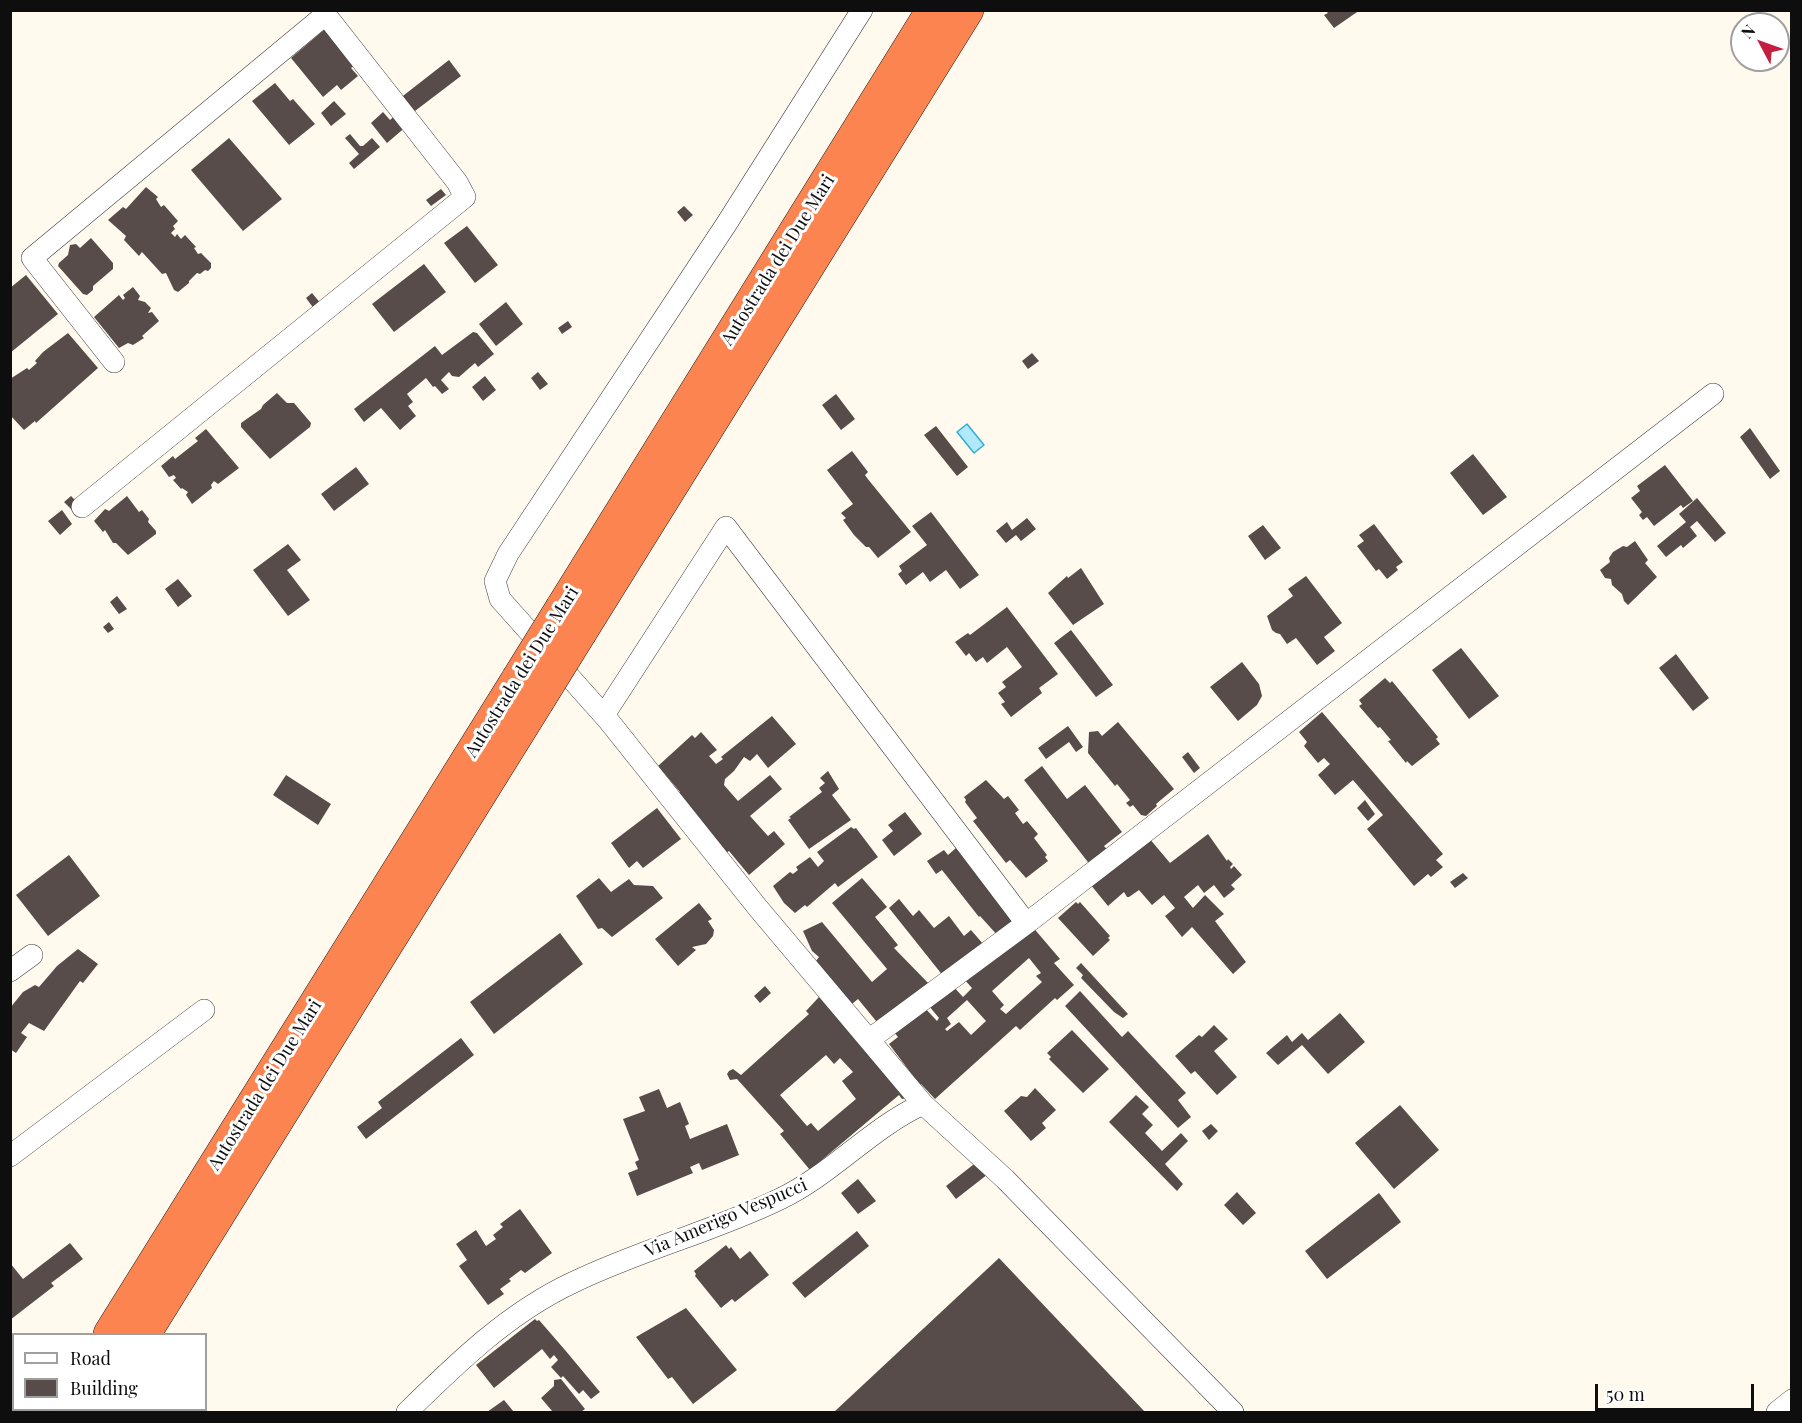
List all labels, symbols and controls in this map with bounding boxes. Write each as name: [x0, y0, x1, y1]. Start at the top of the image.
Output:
north arrow: [1730, 12, 1790, 72]
text: N: [1736, 20, 1759, 42]
street label: Autostrada dei Due Mari: [717, 171, 839, 349]
street label: Autostrada dei Due Mari: [461, 583, 583, 761]
street label: Autostrada dei Due Mari: [204, 996, 326, 1174]
street label: Via Amerigo Vespucci: [642, 1174, 810, 1262]
legend: [12, 1333, 207, 1411]
text: Road: [70, 1346, 111, 1370]
scale bar: [1598, 1372, 1757, 1410]
text: Building: [70, 1376, 138, 1400]
text: 50 m: [1606, 1382, 1645, 1406]

